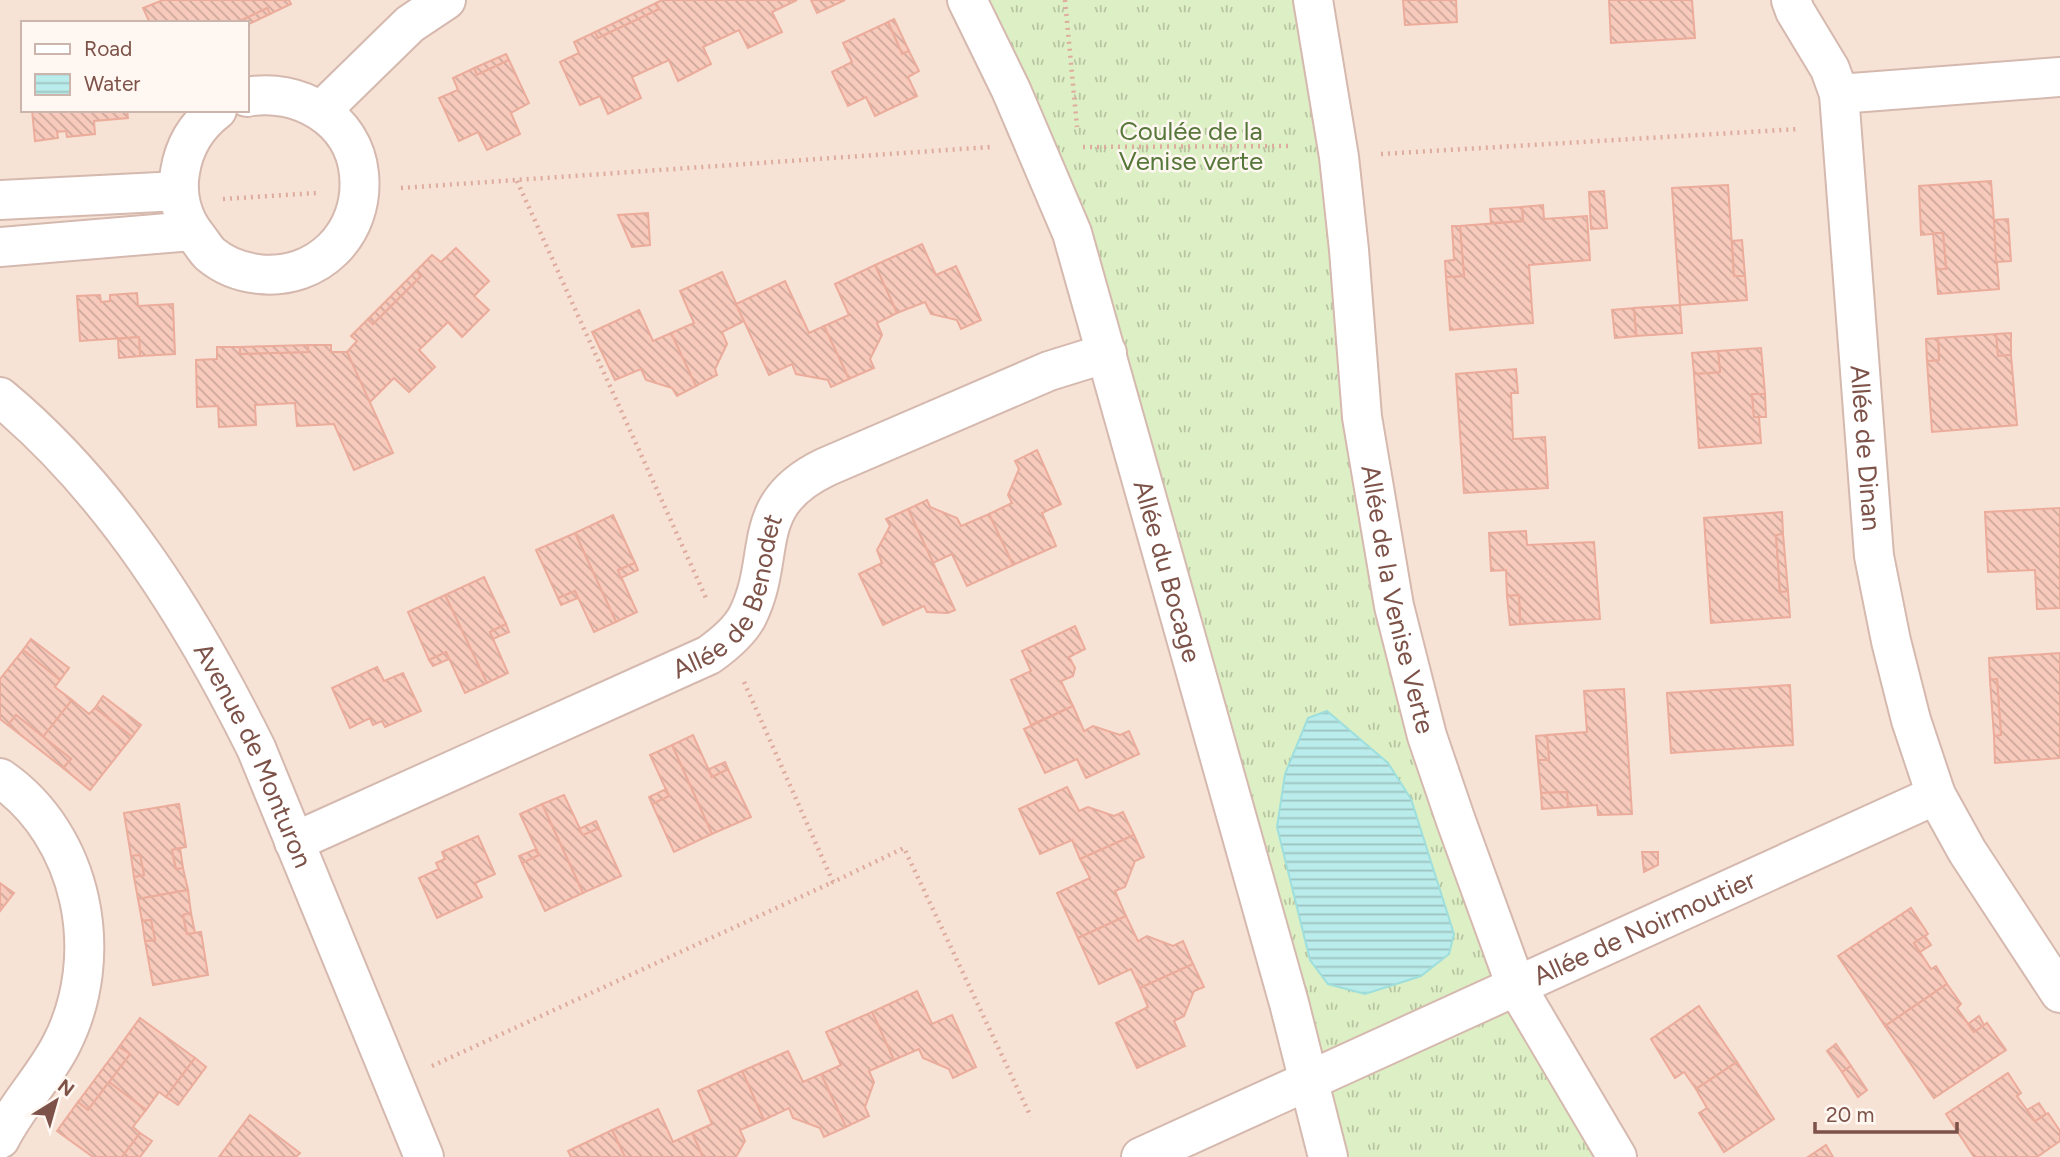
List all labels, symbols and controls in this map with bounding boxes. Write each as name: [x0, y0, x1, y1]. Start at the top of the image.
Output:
legend: [21, 21, 248, 112]
text: Road: [84, 36, 132, 61]
text: Water: [84, 71, 140, 96]
park label: Coulée de la Venise verte: [1119, 115, 1263, 177]
street label: Allée de Dinan: [1844, 364, 1888, 532]
street label: Allée de la Venise Verte: [1354, 463, 1442, 737]
street label: Allée du Bocage: [1126, 476, 1208, 666]
street label: Allée de Benodet: [667, 509, 789, 685]
street label: Avenue de Monturon: [187, 637, 319, 872]
street label: Allée de Noirmoutier: [1528, 863, 1761, 992]
north arrow: [21, 1066, 91, 1136]
text: N: [53, 1074, 79, 1101]
scale bar: [1815, 1090, 1957, 1134]
text: 20 m: [1826, 1102, 1874, 1127]

